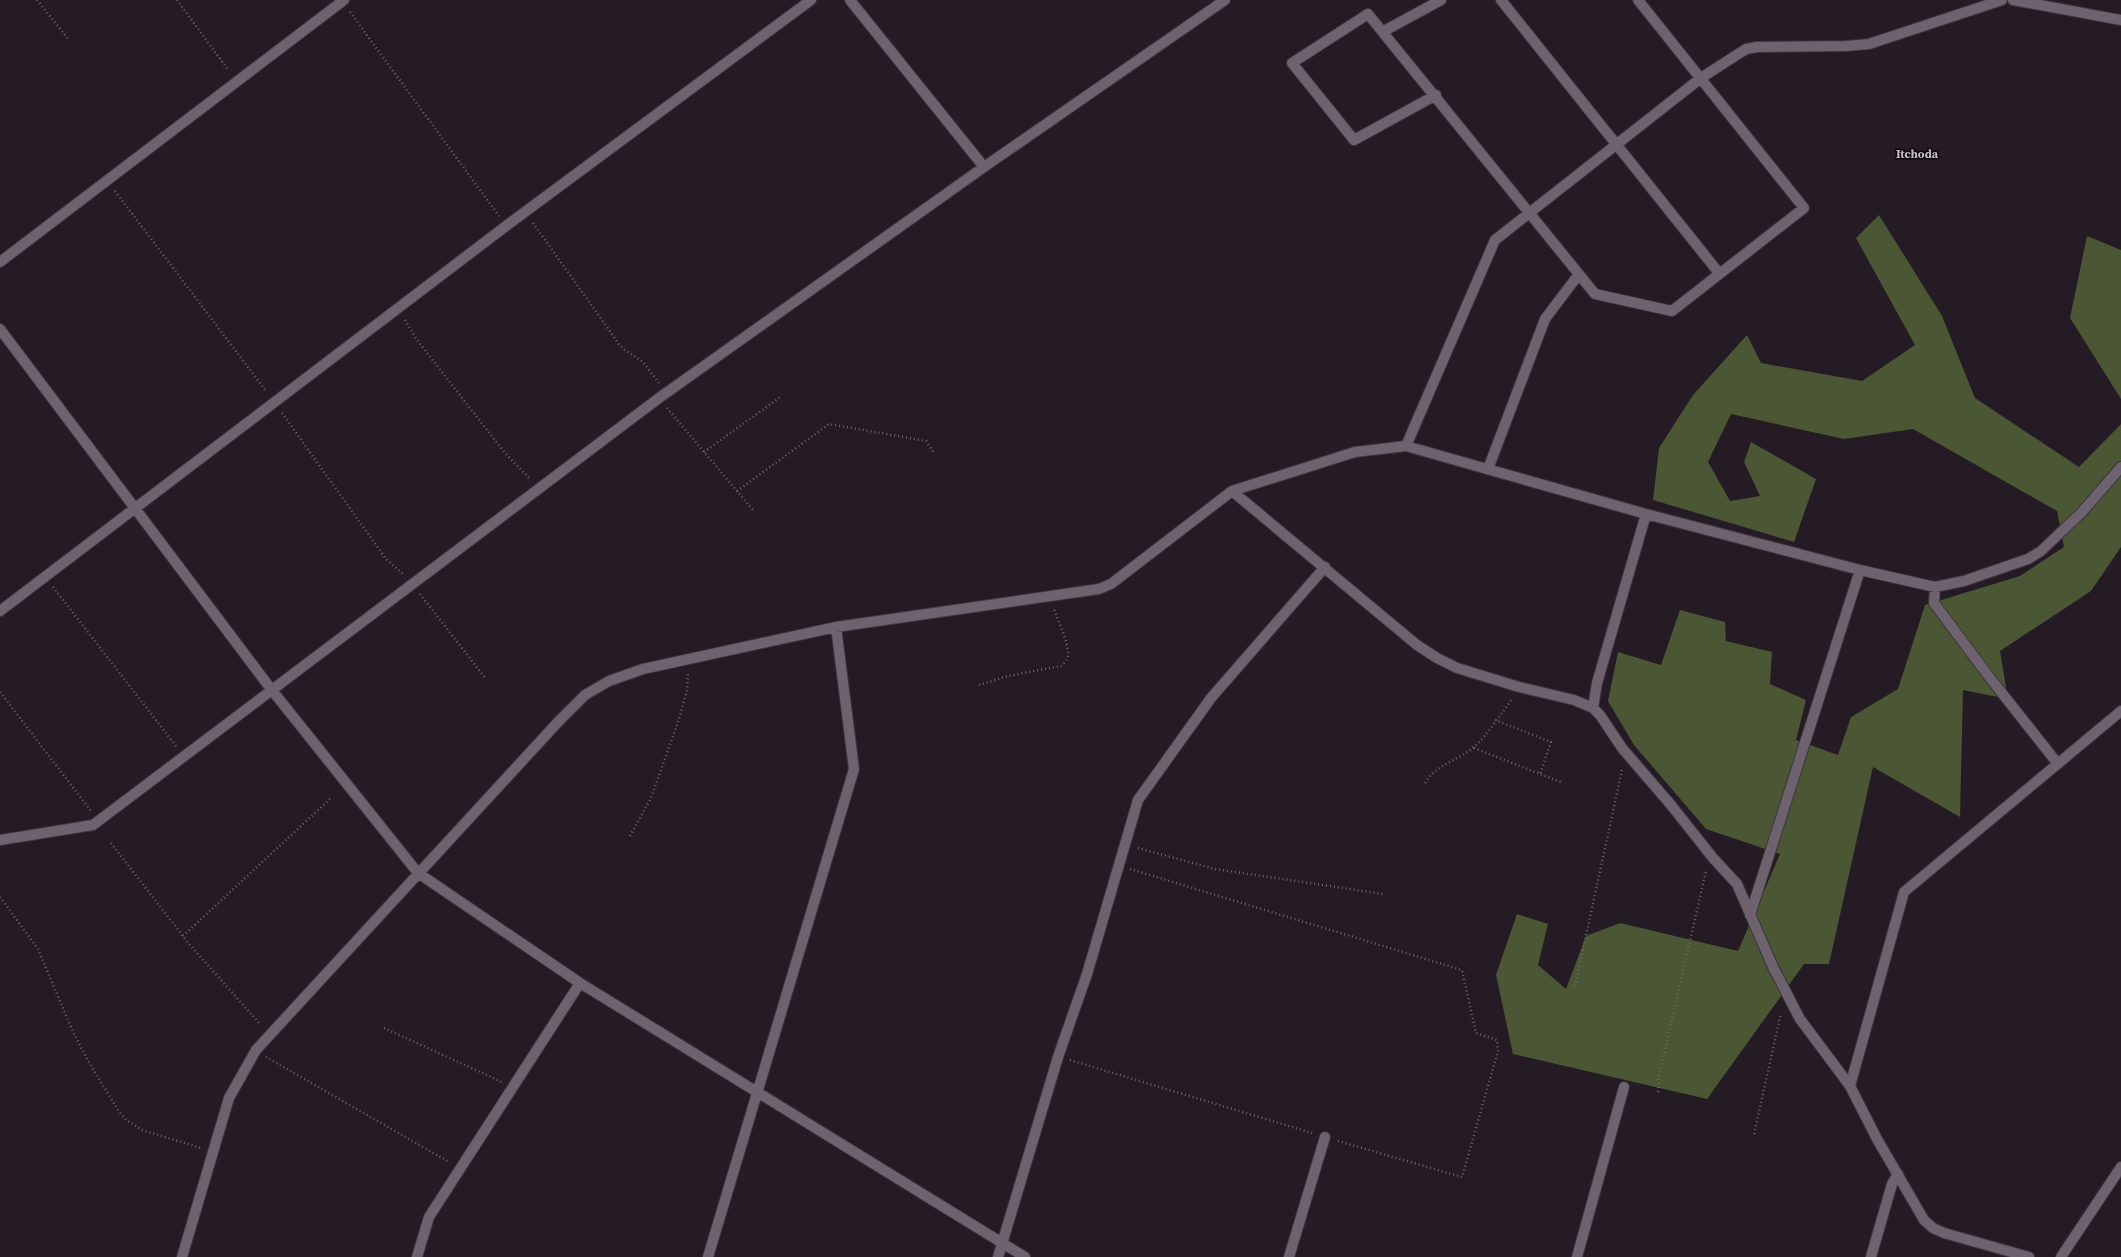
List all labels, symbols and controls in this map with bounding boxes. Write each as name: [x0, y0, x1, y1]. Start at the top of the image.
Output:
district label: Itchoda: [1896, 146, 1939, 162]

